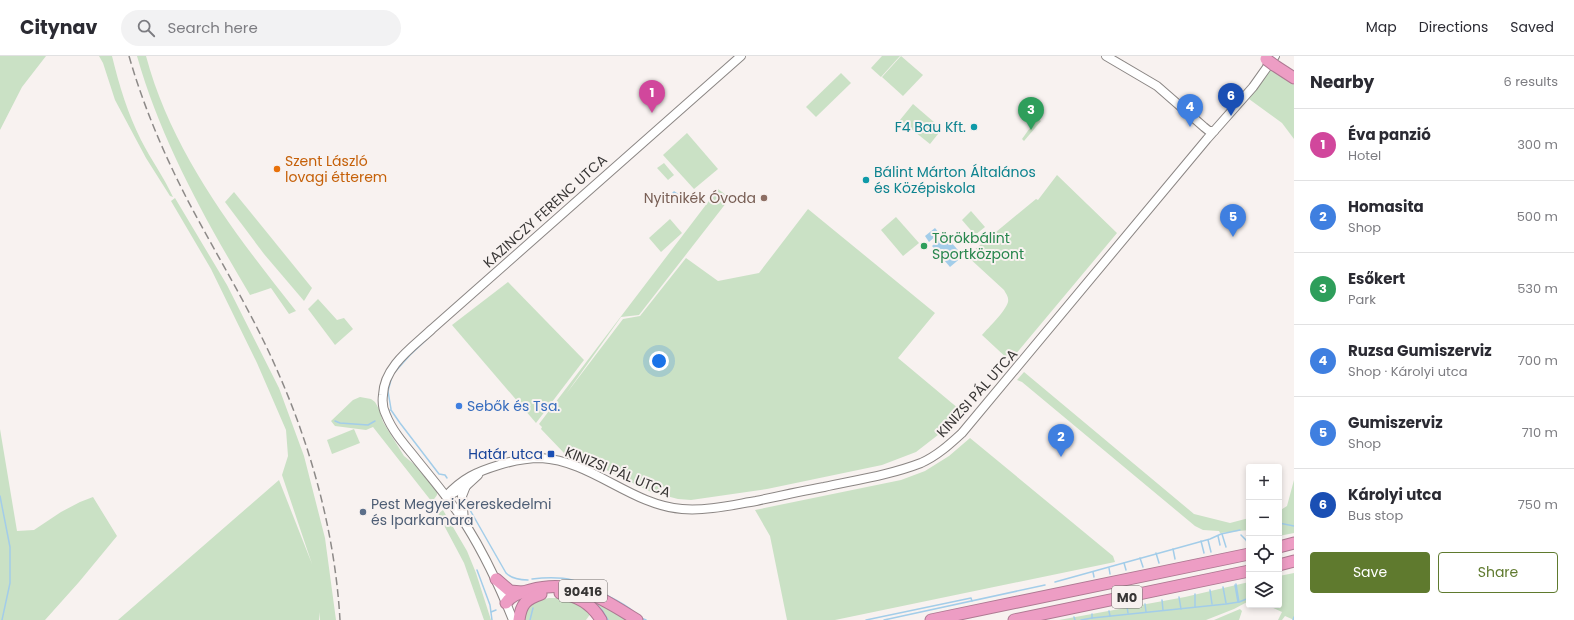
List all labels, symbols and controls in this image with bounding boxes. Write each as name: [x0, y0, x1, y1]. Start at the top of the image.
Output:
search box: [121, 10, 401, 46]
text: Citynav: [20, 14, 97, 41]
icon: search: [135, 17, 157, 39]
text: Search here: [167, 17, 258, 38]
text: Map: [1366, 17, 1397, 37]
text: Directions: [1419, 17, 1488, 37]
text: Saved: [1510, 17, 1554, 37]
text: Nearby: [1310, 70, 1374, 94]
text: 6 results: [1504, 72, 1558, 91]
pin: 1: [639, 80, 665, 113]
pin: 6: [1218, 83, 1244, 116]
pin: 4: [1177, 94, 1203, 127]
pin: 3: [1018, 97, 1044, 130]
place label: F4 Bau Kft.: [895, 117, 966, 137]
marker: F4 Bau Kft.: [969, 122, 979, 132]
text: Éva panzió: [1348, 124, 1431, 145]
text: 1: [1321, 135, 1325, 154]
text: 300 m: [1517, 135, 1558, 154]
text: Hotel: [1348, 146, 1381, 165]
street label: KAZINCZY FERENC UTCA: [479, 150, 611, 272]
place label: Szent László lovagi étterem: [285, 151, 387, 187]
place label: Bálint Márton Általános és Középiskola: [874, 162, 1036, 198]
marker: Szent László lovagi étterem: [272, 164, 282, 174]
marker: Bálint Márton Általános és Középiskola: [861, 175, 871, 185]
place label: Nyitnikék Óvoda: [644, 188, 756, 208]
marker: Nyitnikék Óvoda: [759, 193, 769, 203]
text: Homasita: [1348, 196, 1424, 217]
pin: 5: [1220, 204, 1246, 237]
text: 2: [1319, 207, 1327, 226]
text: 500 m: [1517, 207, 1558, 226]
text: Shop: [1348, 218, 1381, 237]
place label: Törökbálint Sportközpont: [932, 228, 1024, 264]
marker: Törökbálint Sportközpont: [919, 241, 929, 251]
text: Esőkert: [1348, 268, 1405, 289]
text: 3: [1319, 279, 1327, 298]
text: 530 m: [1517, 279, 1558, 298]
text: Park: [1348, 290, 1376, 309]
text: Ruzsa Gumiszerviz: [1348, 340, 1492, 361]
street label: KINIZSI PÁL UTCA: [932, 344, 1022, 442]
your location: [649, 351, 669, 371]
text: 4: [1319, 351, 1327, 370]
text: 700 m: [1518, 351, 1558, 370]
text: Shop · Károlyi utca: [1348, 362, 1467, 381]
place label: Sebők és Tsa.: [467, 396, 560, 416]
marker: Sebők és Tsa.: [454, 401, 464, 411]
text: Gumiszerviz: [1348, 412, 1443, 433]
text: 5: [1319, 423, 1327, 442]
text: 710 m: [1522, 423, 1558, 442]
pin: 2: [1048, 424, 1074, 457]
text: Shop: [1348, 434, 1381, 453]
street label: KINIZSI PÁL UTCA: [562, 442, 674, 502]
place label: Határ utca: [468, 444, 543, 464]
marker: Határ utca: [546, 449, 556, 459]
map controls: [1246, 464, 1282, 608]
button: +: [1246, 464, 1282, 500]
text: Károlyi utca: [1348, 484, 1442, 505]
place label: Pest Megyei Kereskedelmi és Iparkamara: [371, 494, 552, 530]
text: 6: [1319, 495, 1327, 514]
text: 750 m: [1518, 495, 1558, 514]
button: −: [1246, 500, 1282, 536]
text: Bus stop: [1348, 506, 1403, 525]
marker: Pest Megyei Kereskedelmi és Iparkamara: [358, 507, 368, 517]
button: locate: [1246, 536, 1282, 572]
button: Save: [1310, 552, 1430, 593]
button: Share: [1438, 552, 1558, 593]
button: layers: [1246, 572, 1282, 608]
road number: 90416: [559, 580, 607, 602]
road number: M0: [1112, 586, 1142, 608]

